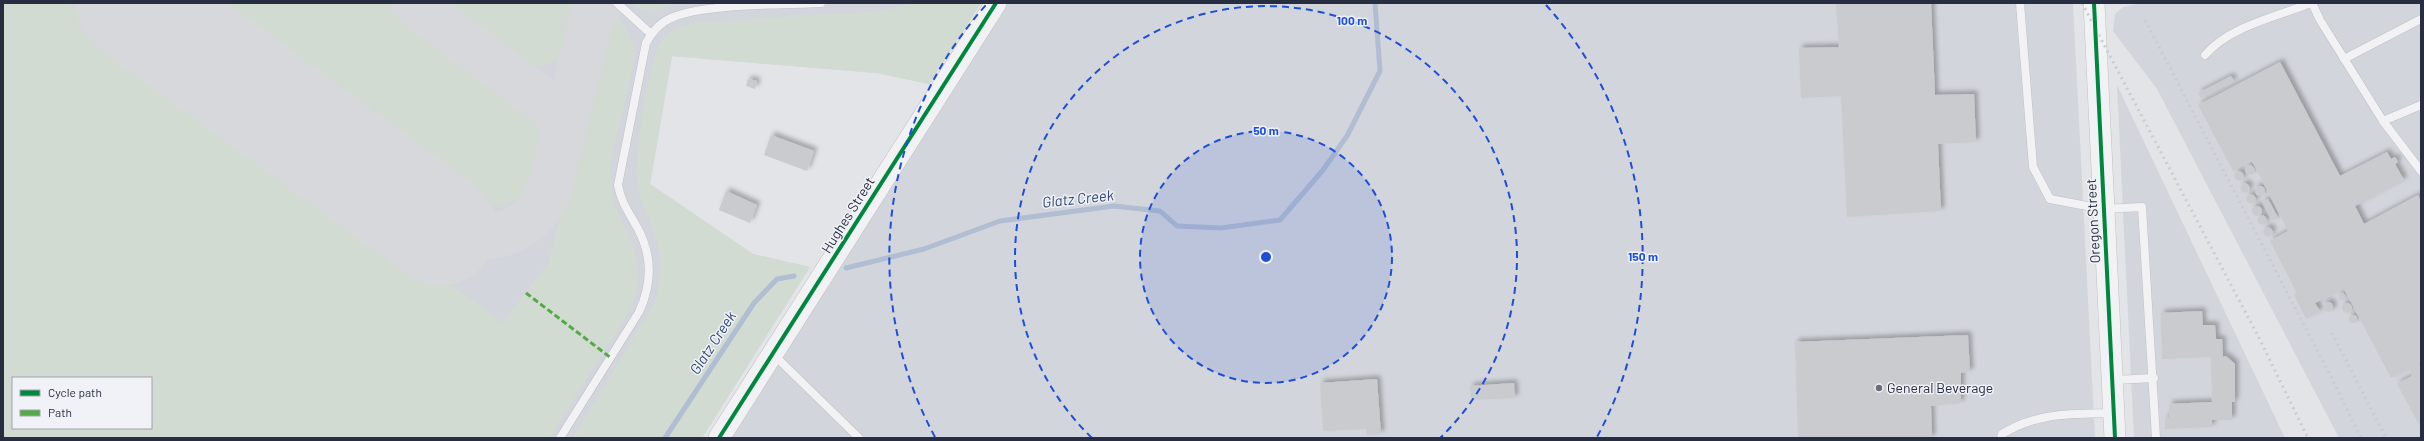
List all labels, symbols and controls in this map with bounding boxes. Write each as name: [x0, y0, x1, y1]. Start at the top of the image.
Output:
text: 100 m: [1337, 13, 1367, 27]
text: 50 m: [1253, 123, 1279, 137]
street label: Hughes Street: [817, 173, 878, 256]
street label: Oregon Street: [2082, 178, 2103, 264]
water label: Glatz Creek: [1041, 185, 1115, 211]
text: 150 m: [1628, 249, 1658, 263]
centre of rings: [1259, 250, 1273, 264]
water label: Glatz Creek: [685, 307, 740, 377]
legend: [12, 377, 152, 429]
place label: General Beverage: [1887, 379, 1993, 396]
marker: General Beverage: [1874, 383, 1884, 393]
text: Cycle path: [48, 385, 102, 399]
text: Path: [48, 405, 72, 419]

